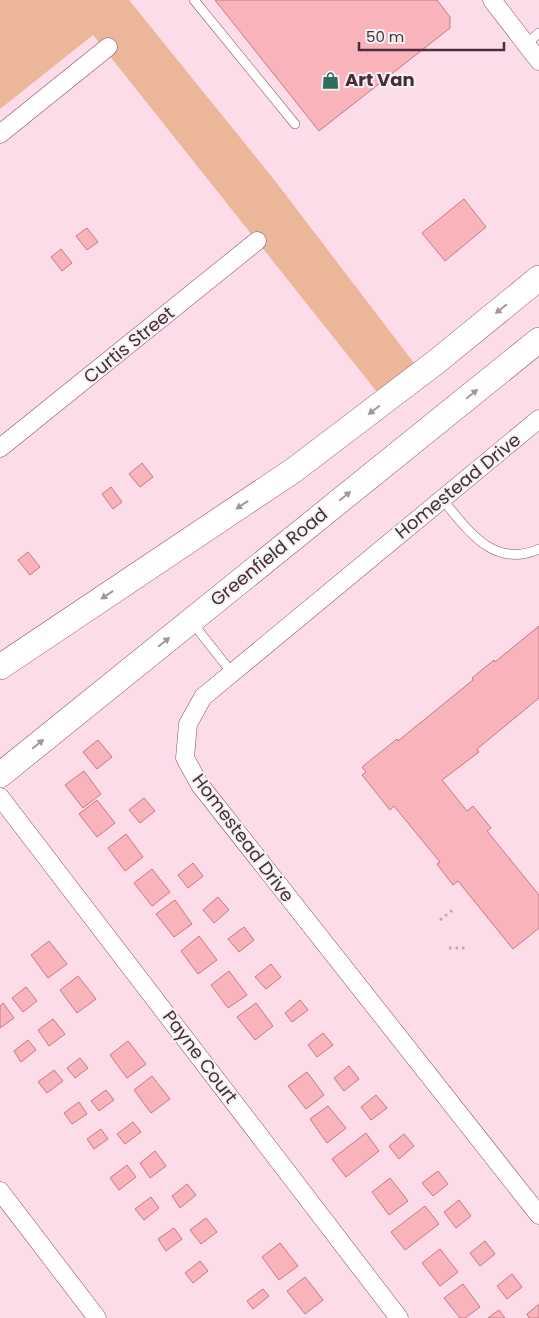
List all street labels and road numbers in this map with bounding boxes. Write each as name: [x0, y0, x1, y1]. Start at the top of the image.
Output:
street label: Curtis Street: [78, 300, 179, 389]
street label: Homestead Drive: [390, 427, 526, 544]
street label: Greenfield Road: [205, 501, 333, 612]
street label: Homestead Drive: [187, 768, 300, 907]
street label: Payne Court: [157, 1005, 244, 1108]

